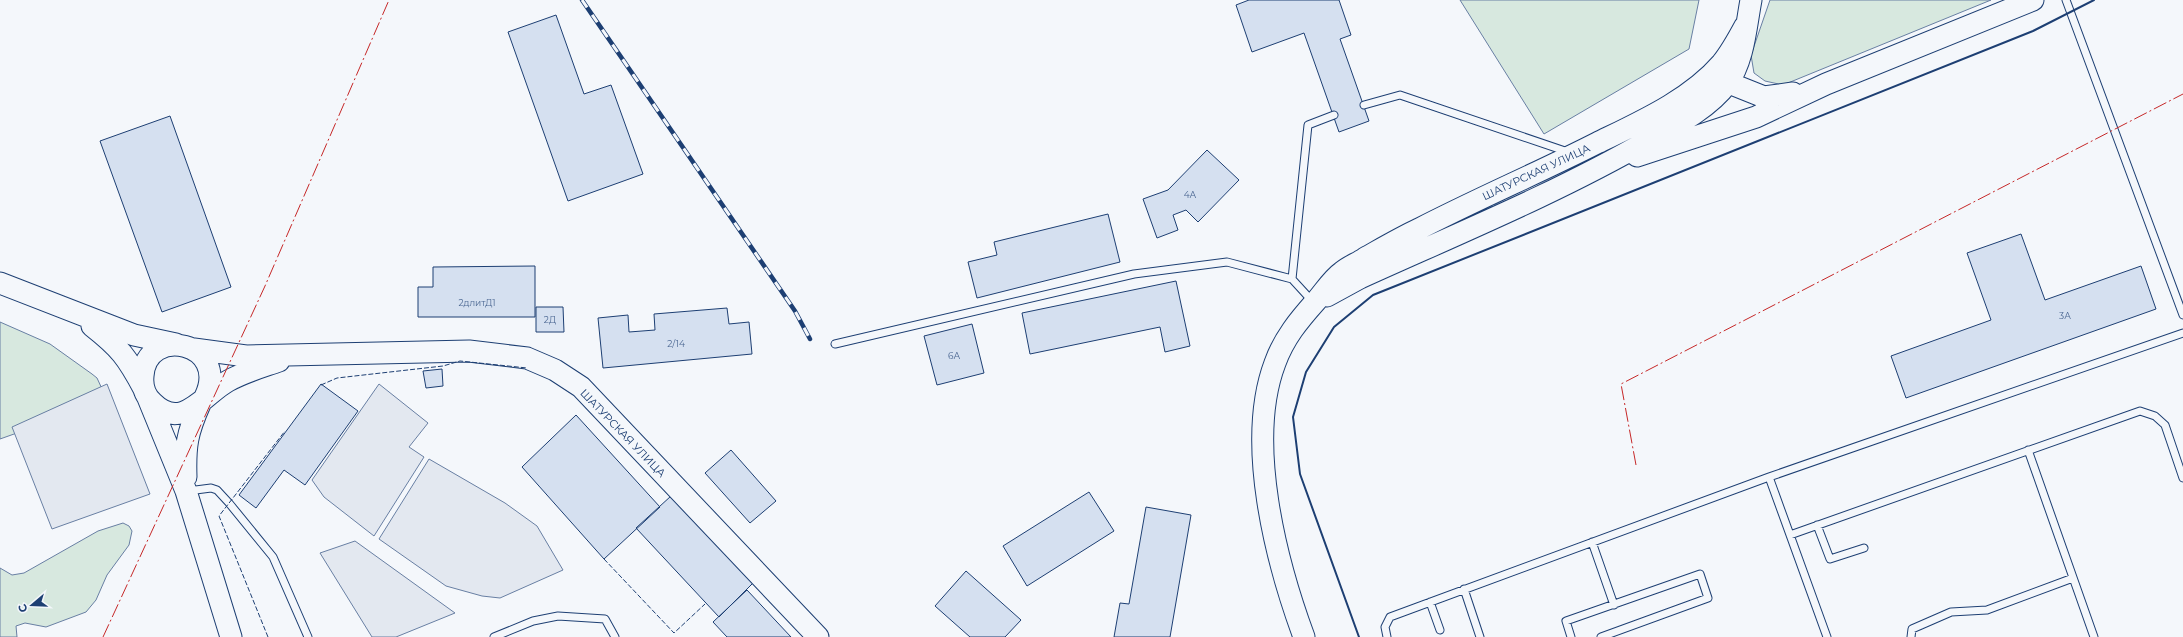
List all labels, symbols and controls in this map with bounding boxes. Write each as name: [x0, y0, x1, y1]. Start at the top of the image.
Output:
street label: ШАТУРСКАЯ УЛИЦА: [1480, 141, 1593, 203]
house number: 4А: [1184, 189, 1197, 200]
house number: 2длитД1: [458, 297, 496, 308]
house number: 3А: [2059, 310, 2071, 321]
house number: 2Д: [544, 314, 556, 325]
house number: 2/14: [667, 338, 685, 349]
house number: 6А: [948, 350, 960, 361]
street label: ШАТУРСКАЯ УЛИЦА: [577, 386, 669, 481]
north arrow: [12, 585, 52, 625]
text: С: [15, 602, 30, 614]

